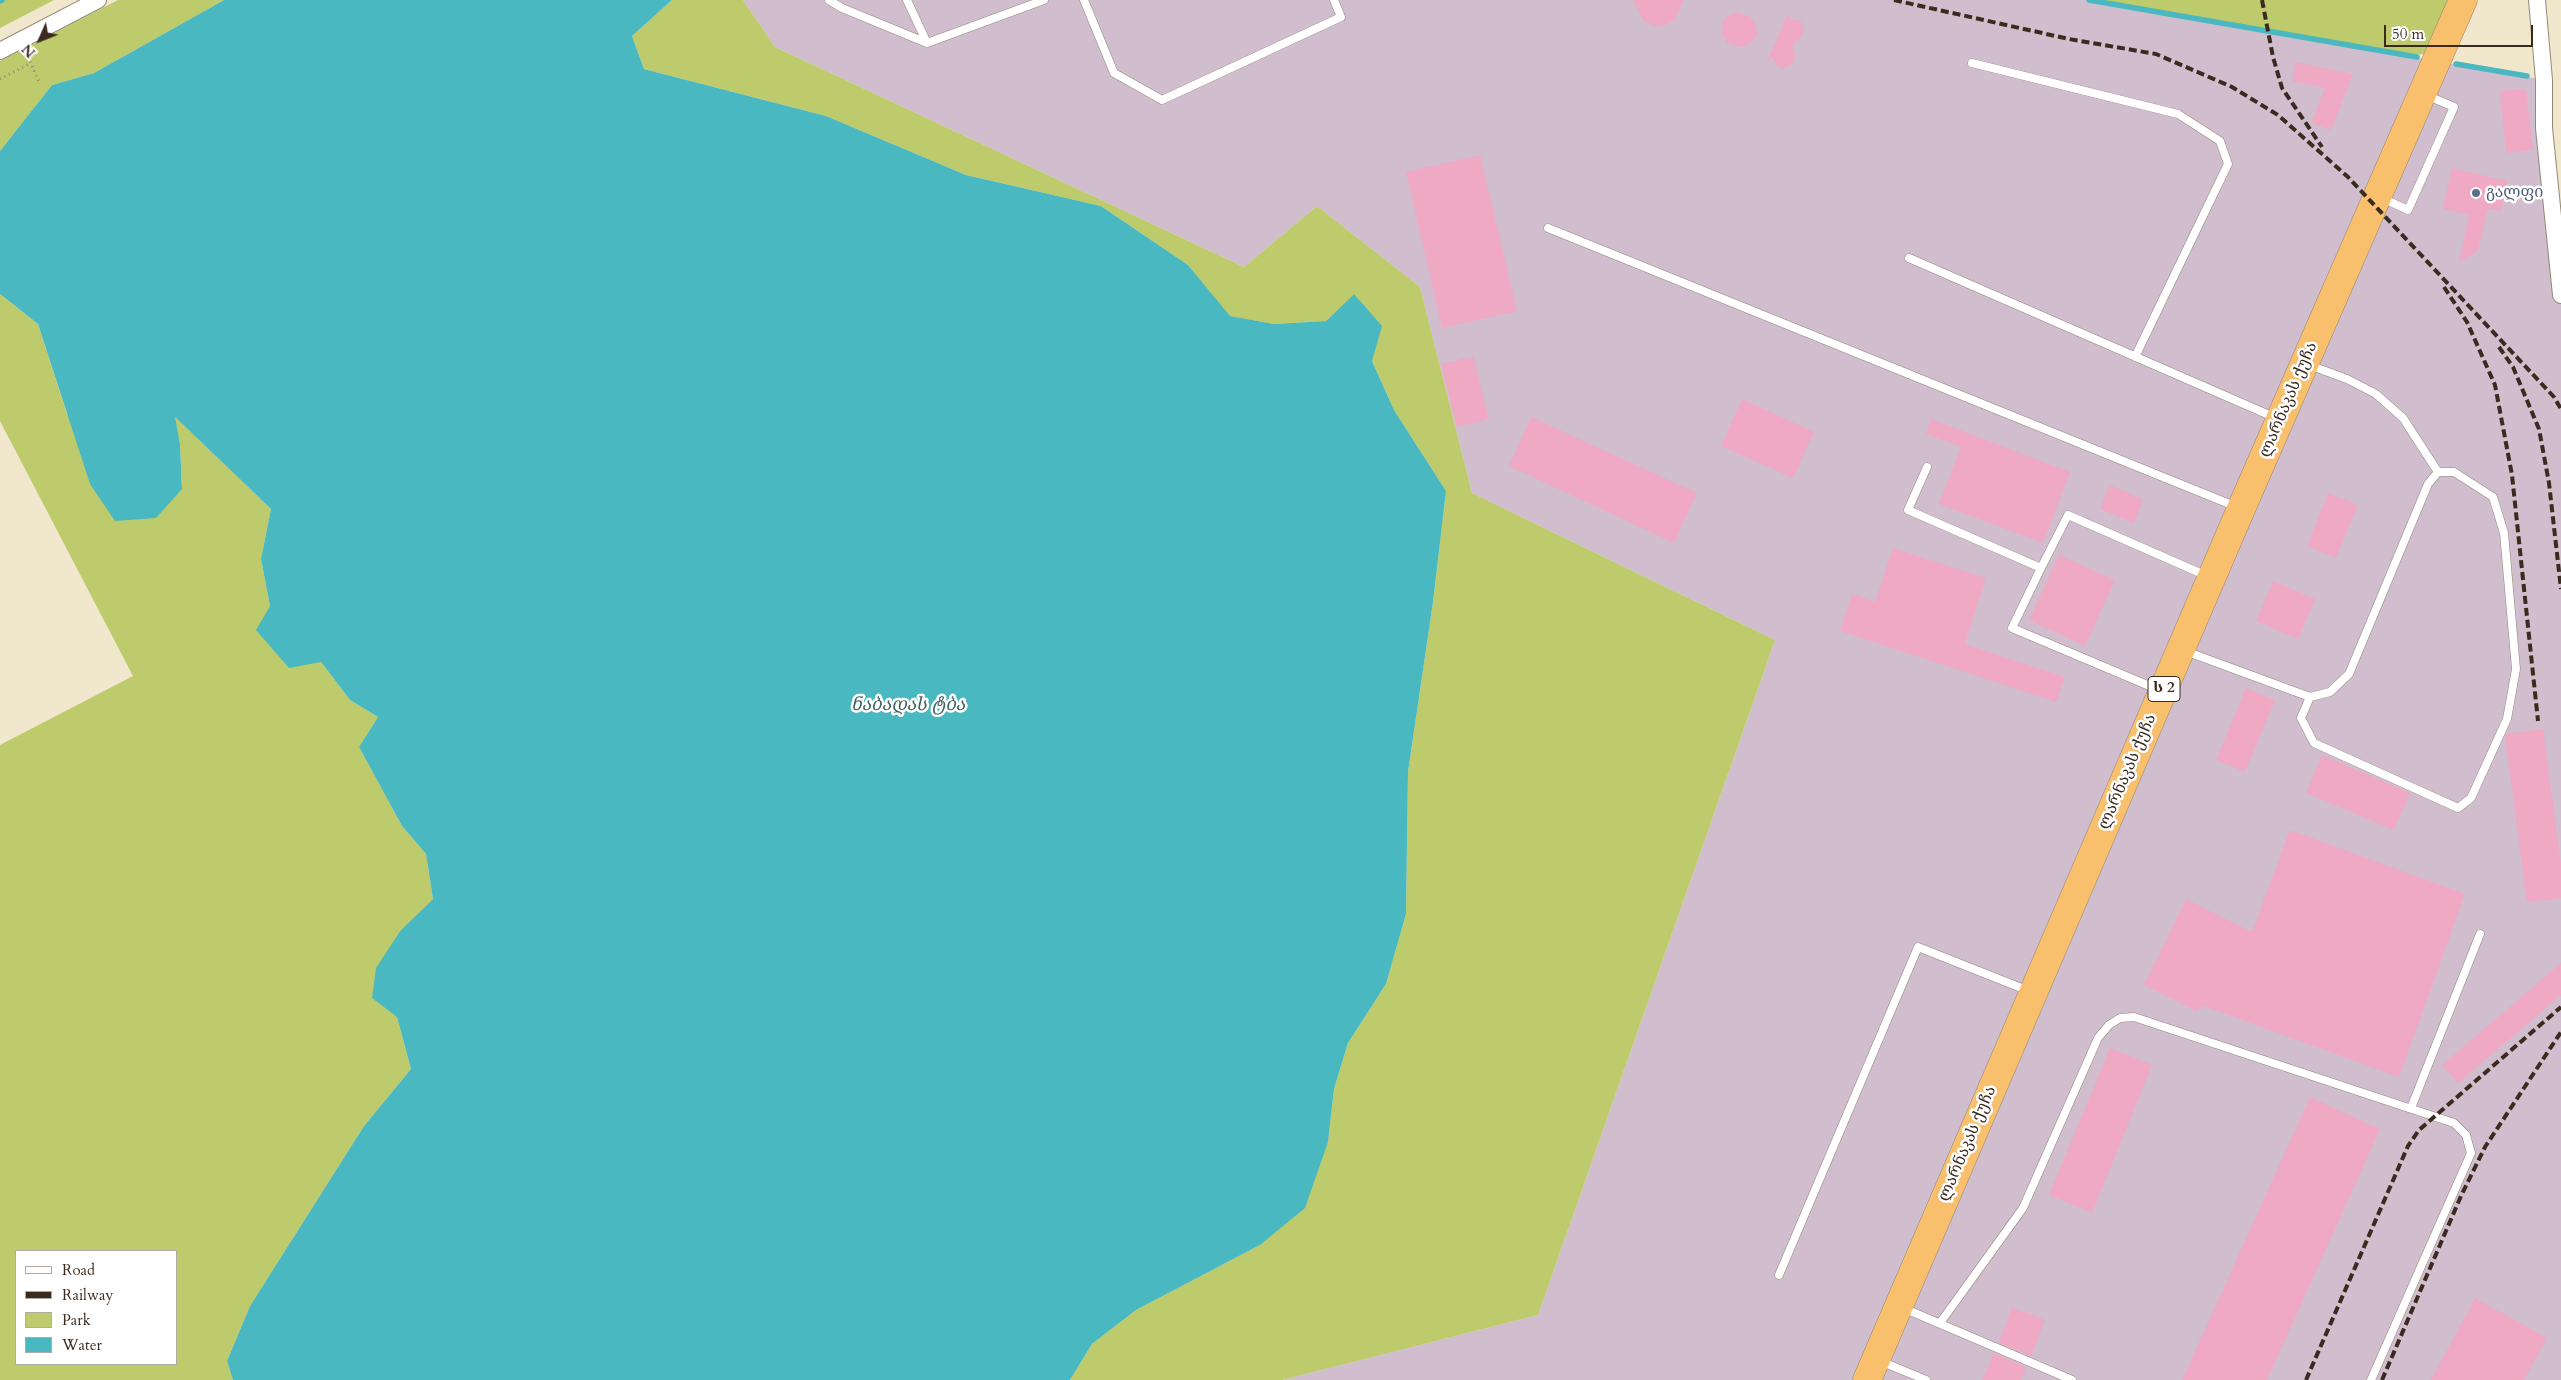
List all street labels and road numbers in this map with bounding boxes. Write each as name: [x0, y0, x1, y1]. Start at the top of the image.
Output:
street label: ლარნაკას ქუჩა: [2256, 339, 2322, 461]
road number: ს 2: [2148, 676, 2180, 702]
street label: ლარნაკას ქუჩა: [2095, 711, 2161, 833]
street label: ლარნაკას ქუჩა: [1935, 1083, 2001, 1205]

